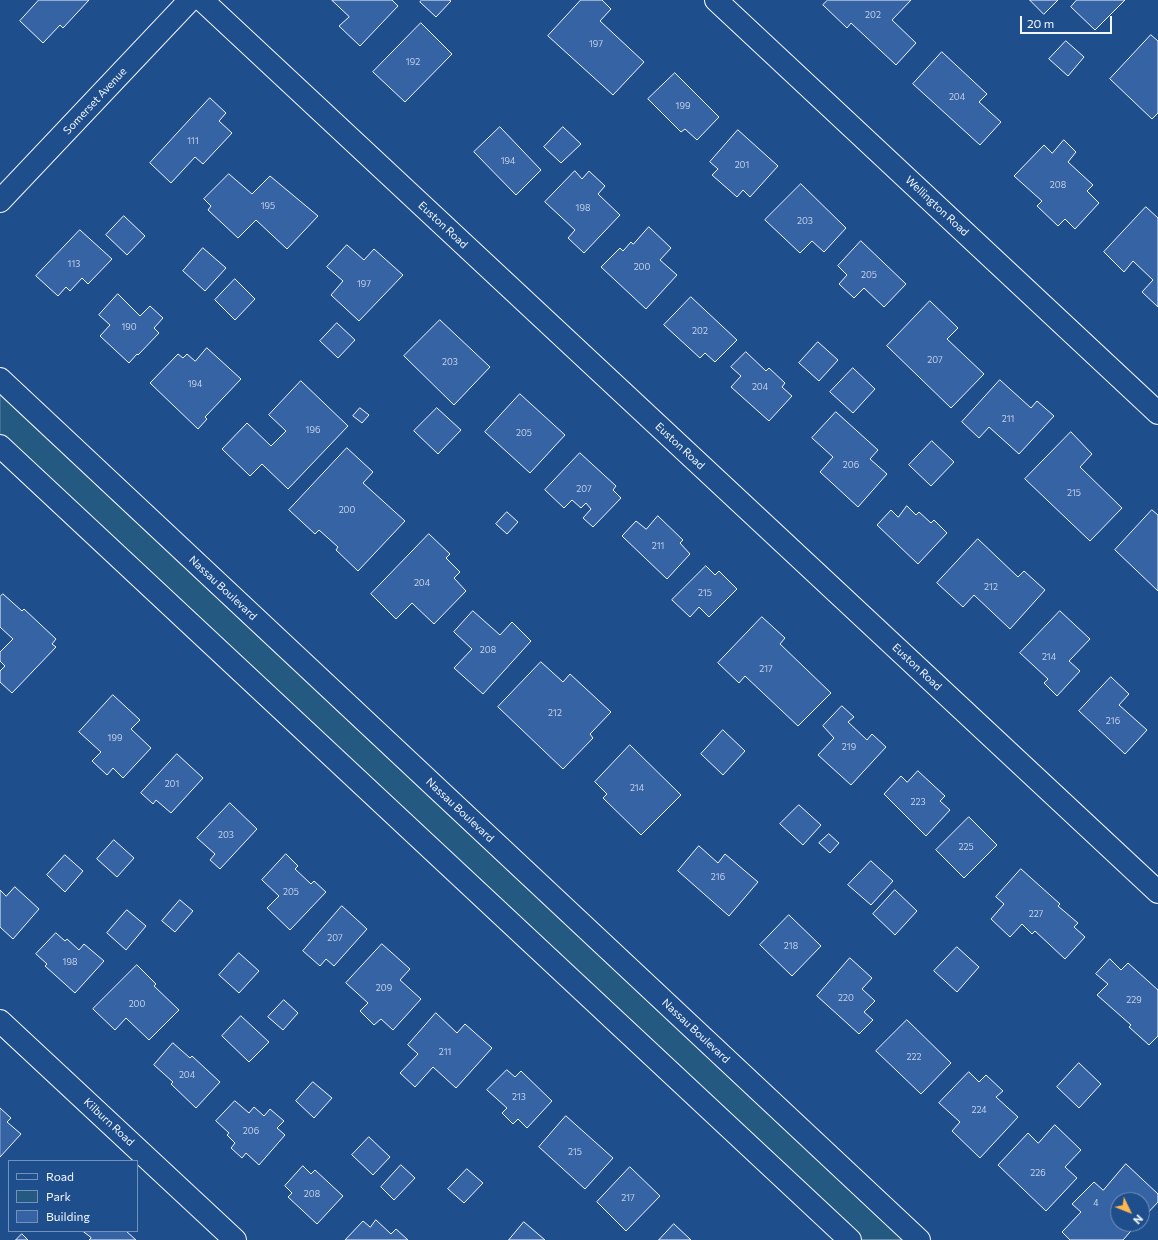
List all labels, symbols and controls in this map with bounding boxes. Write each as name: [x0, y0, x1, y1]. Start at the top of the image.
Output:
scale bar: [1022, 8, 1114, 34]
house number: 202: [865, 10, 881, 20]
text: 20 m: [1027, 16, 1054, 30]
house number: 197: [589, 39, 603, 49]
house number: 192: [406, 57, 420, 67]
street label: Somerset Avenue: [61, 65, 129, 137]
house number: 204: [949, 92, 965, 102]
house number: 199: [676, 101, 690, 111]
house number: 111: [187, 136, 199, 146]
house number: 194: [501, 156, 515, 166]
house number: 201: [735, 160, 749, 170]
street label: Wellington Road: [903, 173, 971, 239]
house number: 208: [1050, 180, 1066, 190]
street label: Euston Road: [416, 199, 470, 251]
house number: 195: [261, 201, 275, 211]
house number: 198: [576, 203, 590, 213]
house number: 203: [797, 216, 813, 226]
house number: 113: [68, 259, 80, 269]
house number: 200: [634, 262, 650, 272]
house number: 205: [861, 270, 877, 280]
house number: 197: [357, 279, 371, 289]
house number: 190: [121, 322, 137, 332]
house number: 202: [692, 326, 708, 336]
house number: 207: [927, 355, 943, 365]
house number: 203: [442, 357, 458, 367]
house number: 194: [188, 379, 202, 389]
house number: 204: [752, 382, 768, 392]
house number: 211: [1002, 414, 1014, 424]
street label: Euston Road: [653, 420, 707, 472]
house number: 196: [306, 425, 320, 435]
house number: 205: [516, 428, 532, 438]
house number: 206: [843, 460, 859, 470]
house number: 207: [576, 484, 592, 494]
house number: 215: [1067, 488, 1081, 498]
house number: 200: [339, 505, 355, 515]
house number: 211: [652, 541, 664, 551]
street label: Nassau Boulevard: [186, 553, 260, 623]
house number: 204: [414, 578, 430, 588]
house number: 212: [984, 582, 998, 592]
house number: 215: [698, 588, 712, 598]
street label: Euston Road: [890, 641, 944, 693]
house number: 208: [480, 645, 496, 655]
house number: 214: [1042, 652, 1056, 662]
house number: 217: [759, 664, 773, 674]
house number: 212: [548, 708, 562, 718]
house number: 216: [1106, 716, 1120, 726]
house number: 199: [108, 733, 122, 743]
house number: 219: [842, 742, 856, 752]
street label: Nassau Boulevard: [423, 775, 497, 845]
house number: 201: [165, 779, 179, 789]
house number: 214: [630, 783, 644, 793]
house number: 223: [910, 797, 926, 807]
house number: 203: [218, 830, 234, 840]
house number: 225: [958, 842, 974, 852]
house number: 216: [711, 872, 725, 882]
house number: 205: [283, 887, 299, 897]
house number: 227: [1029, 909, 1043, 919]
house number: 207: [327, 933, 343, 943]
house number: 218: [784, 941, 798, 951]
house number: 198: [63, 957, 77, 967]
house number: 209: [376, 983, 392, 993]
house number: 220: [838, 993, 854, 1003]
house number: 229: [1126, 995, 1142, 1005]
street label: Nassau Boulevard: [659, 996, 733, 1066]
house number: 200: [129, 999, 145, 1009]
house number: 211: [439, 1047, 451, 1057]
house number: 222: [907, 1052, 921, 1062]
house number: 204: [179, 1070, 195, 1080]
house number: 213: [512, 1092, 526, 1102]
street label: Kilburn Road: [81, 1095, 137, 1149]
house number: 224: [971, 1105, 987, 1115]
house number: 206: [243, 1126, 259, 1136]
house number: 215: [568, 1147, 582, 1157]
legend: [8, 1160, 138, 1232]
house number: 226: [1030, 1168, 1046, 1178]
text: Road: [46, 1169, 74, 1183]
text: Park: [46, 1189, 71, 1203]
house number: 208: [304, 1189, 320, 1199]
north arrow: [1110, 1192, 1150, 1232]
house number: 217: [621, 1193, 635, 1203]
house number: 4: [1093, 1198, 1099, 1208]
text: Building: [46, 1209, 90, 1223]
text: N: [1131, 1212, 1146, 1227]

